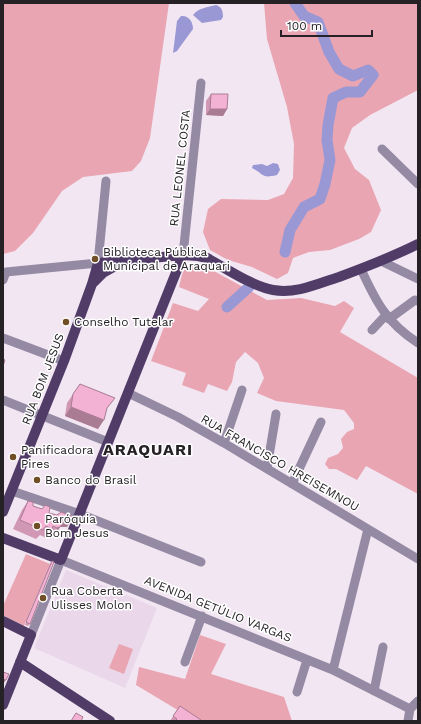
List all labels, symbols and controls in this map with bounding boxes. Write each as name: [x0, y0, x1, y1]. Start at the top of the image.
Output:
scale bar: [281, 12, 372, 38]
text: 100 m: [287, 19, 322, 33]
street label: RUA LEONEL COSTA: [167, 109, 193, 227]
place label: Biblioteca Pública Municipal de Araquari: [103, 245, 230, 273]
marker: Biblioteca Pública Municipal de Araquari: [90, 254, 100, 264]
place label: Conselho Tutelar: [74, 315, 173, 329]
marker: Conselho Tutelar: [61, 317, 71, 327]
street label: RUA BOM JESUS: [19, 331, 67, 427]
street label: RUA FRANCISCO HREISEMNOU: [198, 412, 362, 514]
district label: ARAQUARI: [103, 440, 193, 459]
place label: Panificadora Pires: [21, 443, 94, 471]
marker: Panificadora Pires: [8, 452, 18, 462]
place label: Banco do Brasil: [45, 473, 137, 487]
marker: Banco do Brasil: [32, 475, 42, 485]
place label: Paróquia Bom Jesus: [45, 512, 109, 540]
marker: Paróquia Bom Jesus: [32, 521, 42, 531]
street label: AVENIDA GETÚLIO VARGAS: [142, 573, 294, 645]
place label: Rua Coberta Ulisses Molon: [51, 584, 132, 612]
marker: Rua Coberta Ulisses Molon: [38, 593, 48, 603]

